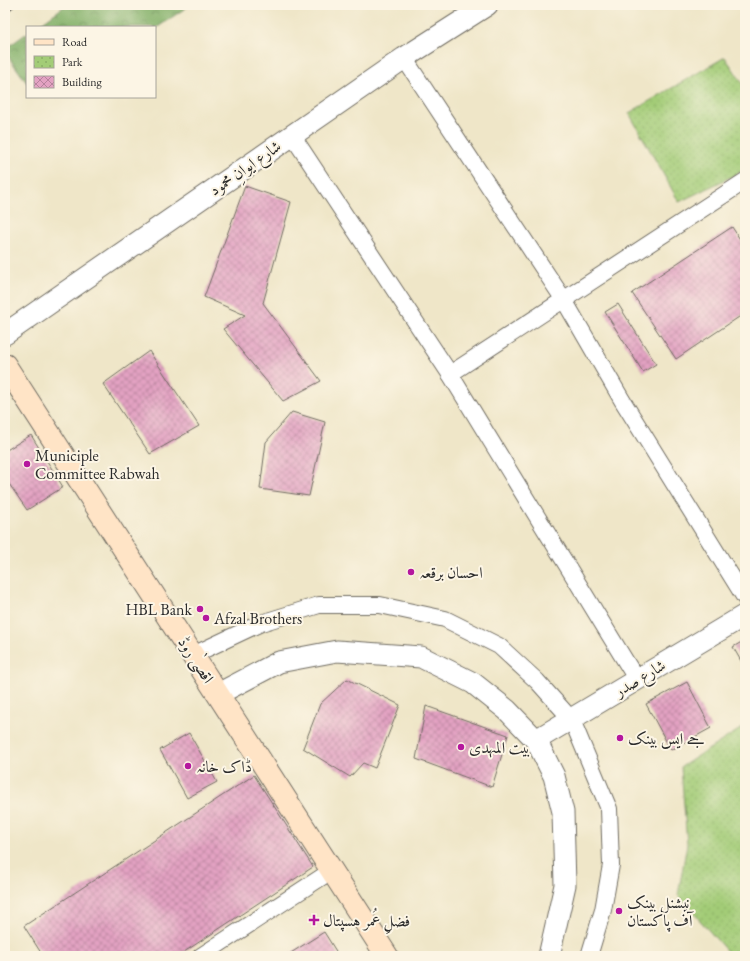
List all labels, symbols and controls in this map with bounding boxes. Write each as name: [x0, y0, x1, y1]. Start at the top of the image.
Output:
legend: [26, 26, 156, 98]
text: Road: [62, 34, 88, 50]
text: Park: [62, 54, 83, 70]
text: Building: [62, 74, 103, 90]
street label: شارع ایوانِ محمود: [205, 136, 287, 203]
place label: Municiple Committee Rabwah: [35, 445, 160, 484]
marker: Municiple Committee Rabwah: [22, 459, 32, 469]
place label: احسان برقعہ: [419, 562, 483, 583]
marker: احسان برقعہ: [406, 567, 416, 577]
place label: HBL Bank: [125, 599, 192, 620]
marker: HBL Bank: [195, 604, 205, 614]
place label: Afzal Brothers: [213, 608, 302, 629]
marker: Afzal Brothers: [201, 613, 211, 623]
street label: اقصیٰ روڈ: [172, 631, 221, 688]
street label: شارع صدر: [609, 655, 671, 705]
place label: جے ایس بینک: [628, 728, 705, 749]
marker: جے ایس بینک: [615, 733, 625, 743]
place label: بیت المہدی: [469, 737, 530, 758]
marker: بیت المہدی: [456, 742, 466, 752]
place label: ڈاک خانہ: [196, 756, 252, 777]
marker: ڈاک خانہ: [183, 761, 193, 771]
place label: نیشنل بینک آف پاکستان: [627, 892, 694, 932]
marker: نیشنل بینک آف پاکستان: [614, 906, 624, 916]
place label: فضلِ عُمر ہسپتال: [323, 907, 410, 934]
marker: فضلِ عُمر ہسپتال: [308, 914, 320, 926]

